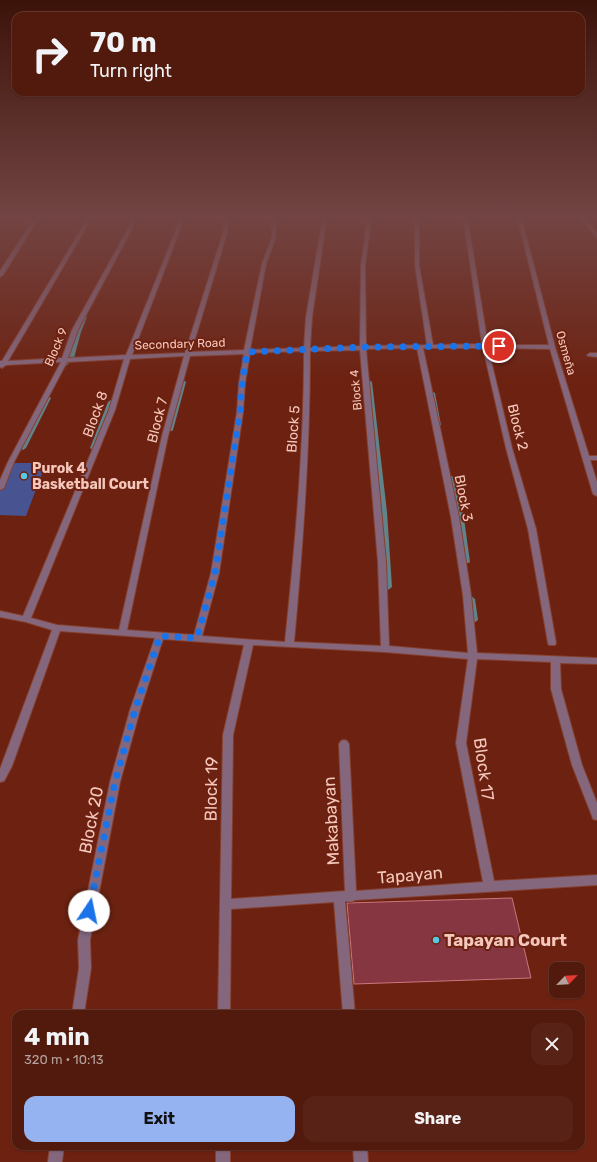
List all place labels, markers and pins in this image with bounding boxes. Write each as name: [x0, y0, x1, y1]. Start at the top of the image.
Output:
pin: [482, 329, 516, 363]
place label: Purok 4 Basketball Court: [32, 460, 149, 493]
marker: Purok 4 Basketball Court: [19, 471, 29, 481]
place label: Tapayan Court: [444, 930, 567, 950]
marker: Tapayan Court: [431, 935, 441, 945]

